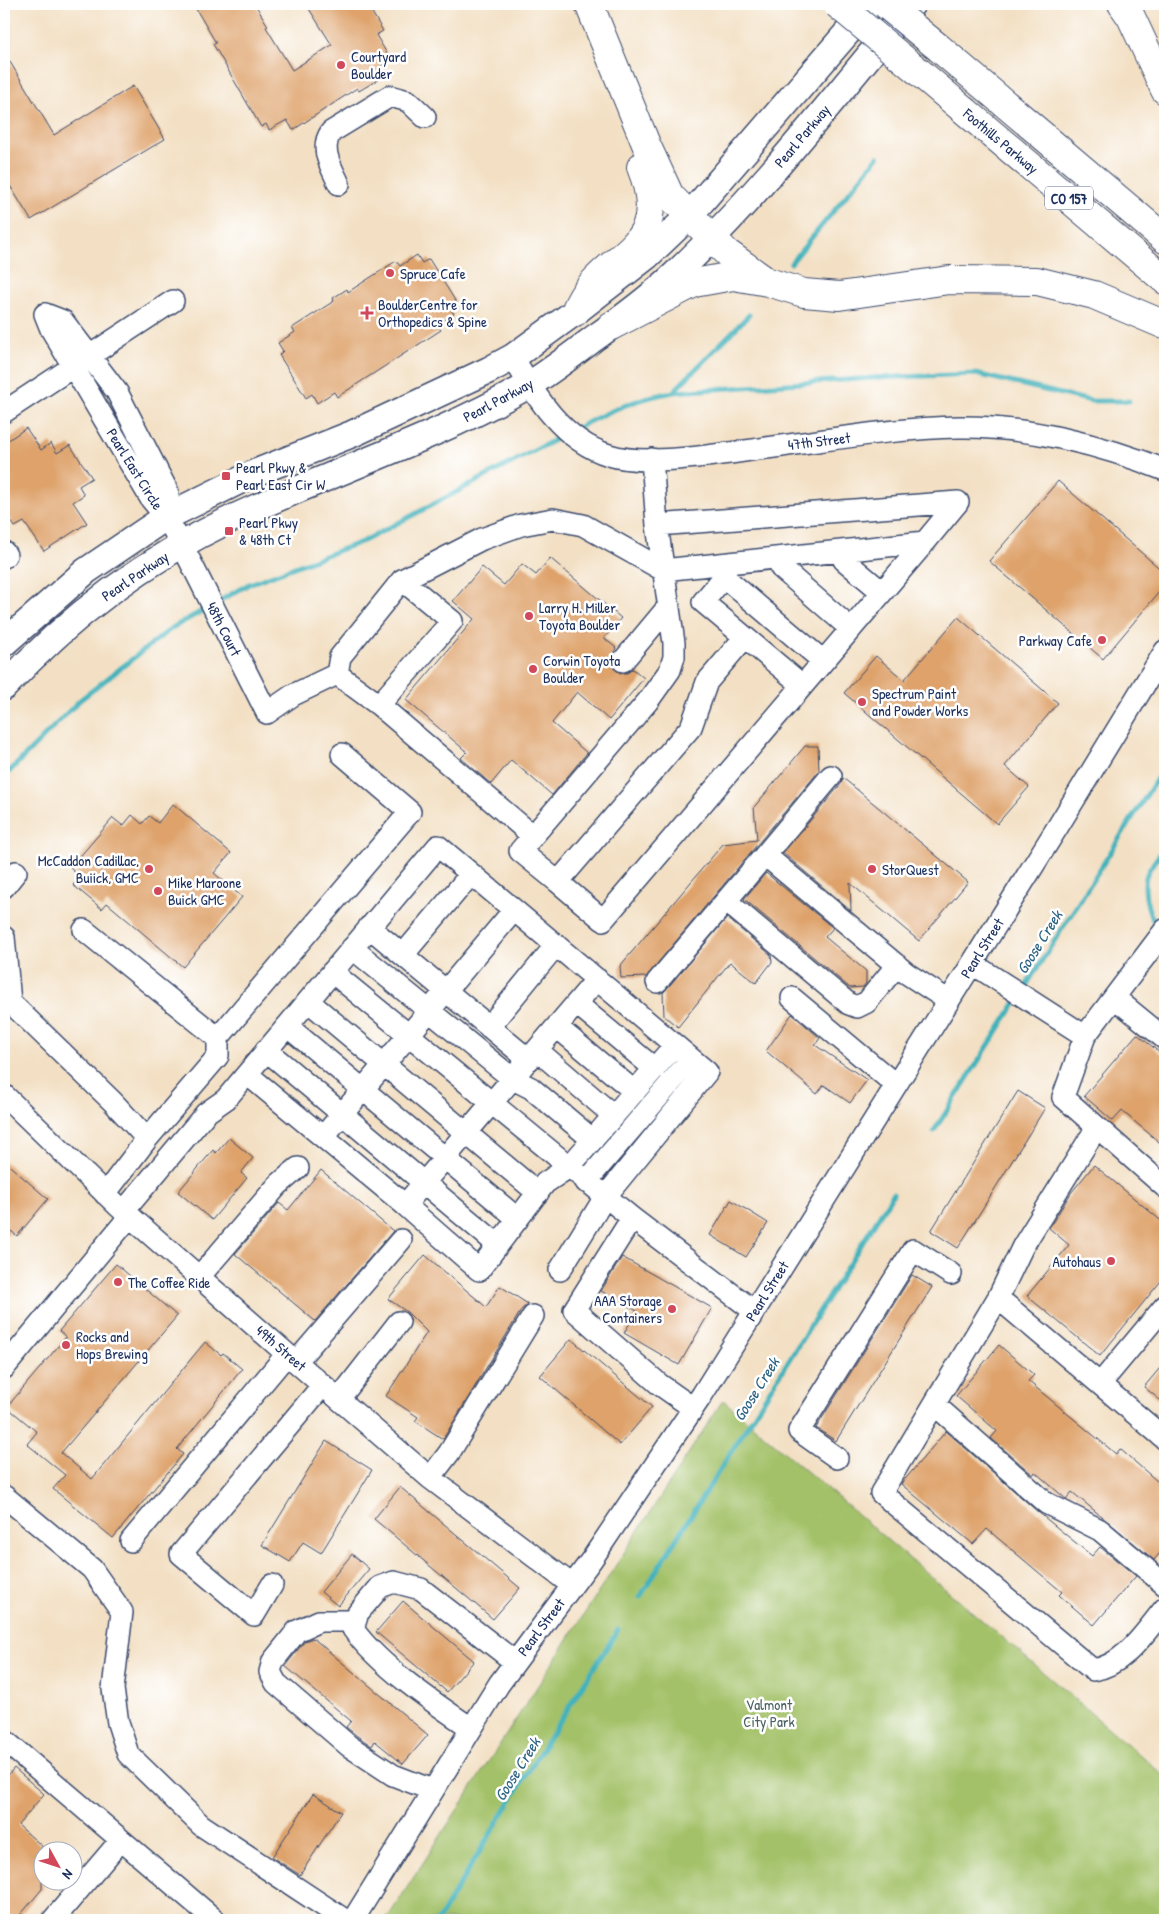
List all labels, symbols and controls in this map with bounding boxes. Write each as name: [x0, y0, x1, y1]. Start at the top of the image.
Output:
place label: Courtyard Boulder: [351, 46, 406, 84]
marker: Courtyard Boulder: [335, 59, 347, 71]
street label: Pearl Parkway: [769, 100, 835, 172]
street label: Foothills Parkway: [958, 103, 1043, 179]
road number: CO 157: [1045, 187, 1093, 210]
place label: Spruce Cafe: [400, 263, 466, 284]
marker: Spruce Cafe: [384, 267, 396, 279]
place label: BoulderCentre for Orthopedics & Spine: [378, 294, 487, 332]
marker: BoulderCentre for Orthopedics & Spine: [360, 306, 374, 320]
street label: Pearl Parkway: [459, 373, 537, 427]
street label: Pearl East Circle: [102, 424, 168, 514]
street label: 47th Street: [787, 427, 852, 455]
place label: Pearl Pkwy & Pearl East Cir W: [236, 457, 326, 495]
marker: Pearl Pkwy & Pearl East Cir W: [220, 470, 232, 482]
place label: Pearl Pkwy & 48th Ct: [239, 512, 298, 550]
marker: Pearl Pkwy & 48th Ct: [223, 525, 235, 537]
street label: Pearl Parkway: [97, 546, 173, 606]
place label: Larry H. Miller Toyota Boulder: [539, 597, 620, 635]
street label: 48th Court: [201, 598, 247, 660]
marker: Larry H. Miller Toyota Boulder: [523, 610, 535, 622]
place label: Parkway Cafe: [1019, 630, 1092, 651]
marker: Parkway Cafe: [1096, 634, 1108, 646]
place label: Corwin Toyota Boulder: [543, 650, 620, 688]
marker: Corwin Toyota Boulder: [527, 663, 539, 675]
place label: Spectrum Paint and Powder Works: [872, 683, 968, 721]
marker: Spectrum Paint and Powder Works: [856, 696, 868, 708]
place label: McCaddon Cadillac, Buiick, GMC: [38, 850, 139, 888]
place label: StorQuest: [882, 859, 939, 880]
marker: McCaddon Cadillac, Buiick, GMC: [143, 863, 155, 875]
marker: StorQuest: [866, 863, 878, 875]
place label: Mike Maroone Buick GMC: [168, 872, 241, 910]
marker: Mike Maroone Buick GMC: [152, 885, 164, 897]
water label: Goose Creek: [1011, 905, 1068, 978]
street label: Pearl Street: [955, 913, 1009, 982]
place label: Autohaus: [1053, 1251, 1101, 1272]
marker: Autohaus: [1105, 1255, 1117, 1267]
street label: Pearl Street: [740, 1256, 794, 1325]
place label: The Coffee Ride: [128, 1272, 210, 1293]
marker: The Coffee Ride: [112, 1276, 124, 1288]
place label: AAA Storage Containers: [594, 1290, 662, 1328]
marker: AAA Storage Containers: [666, 1303, 678, 1315]
street label: 49th Street: [251, 1320, 312, 1376]
place label: Rocks and Hops Brewing: [76, 1326, 148, 1364]
marker: Rocks and Hops Brewing: [60, 1339, 72, 1351]
water label: Goose Creek: [728, 1352, 785, 1425]
street label: Pearl Street: [512, 1593, 570, 1660]
park label: Valmont City Park: [743, 1694, 795, 1732]
water label: Goose Creek: [489, 1732, 546, 1805]
north arrow: [32, 1842, 82, 1892]
text: N: [58, 1866, 78, 1884]

